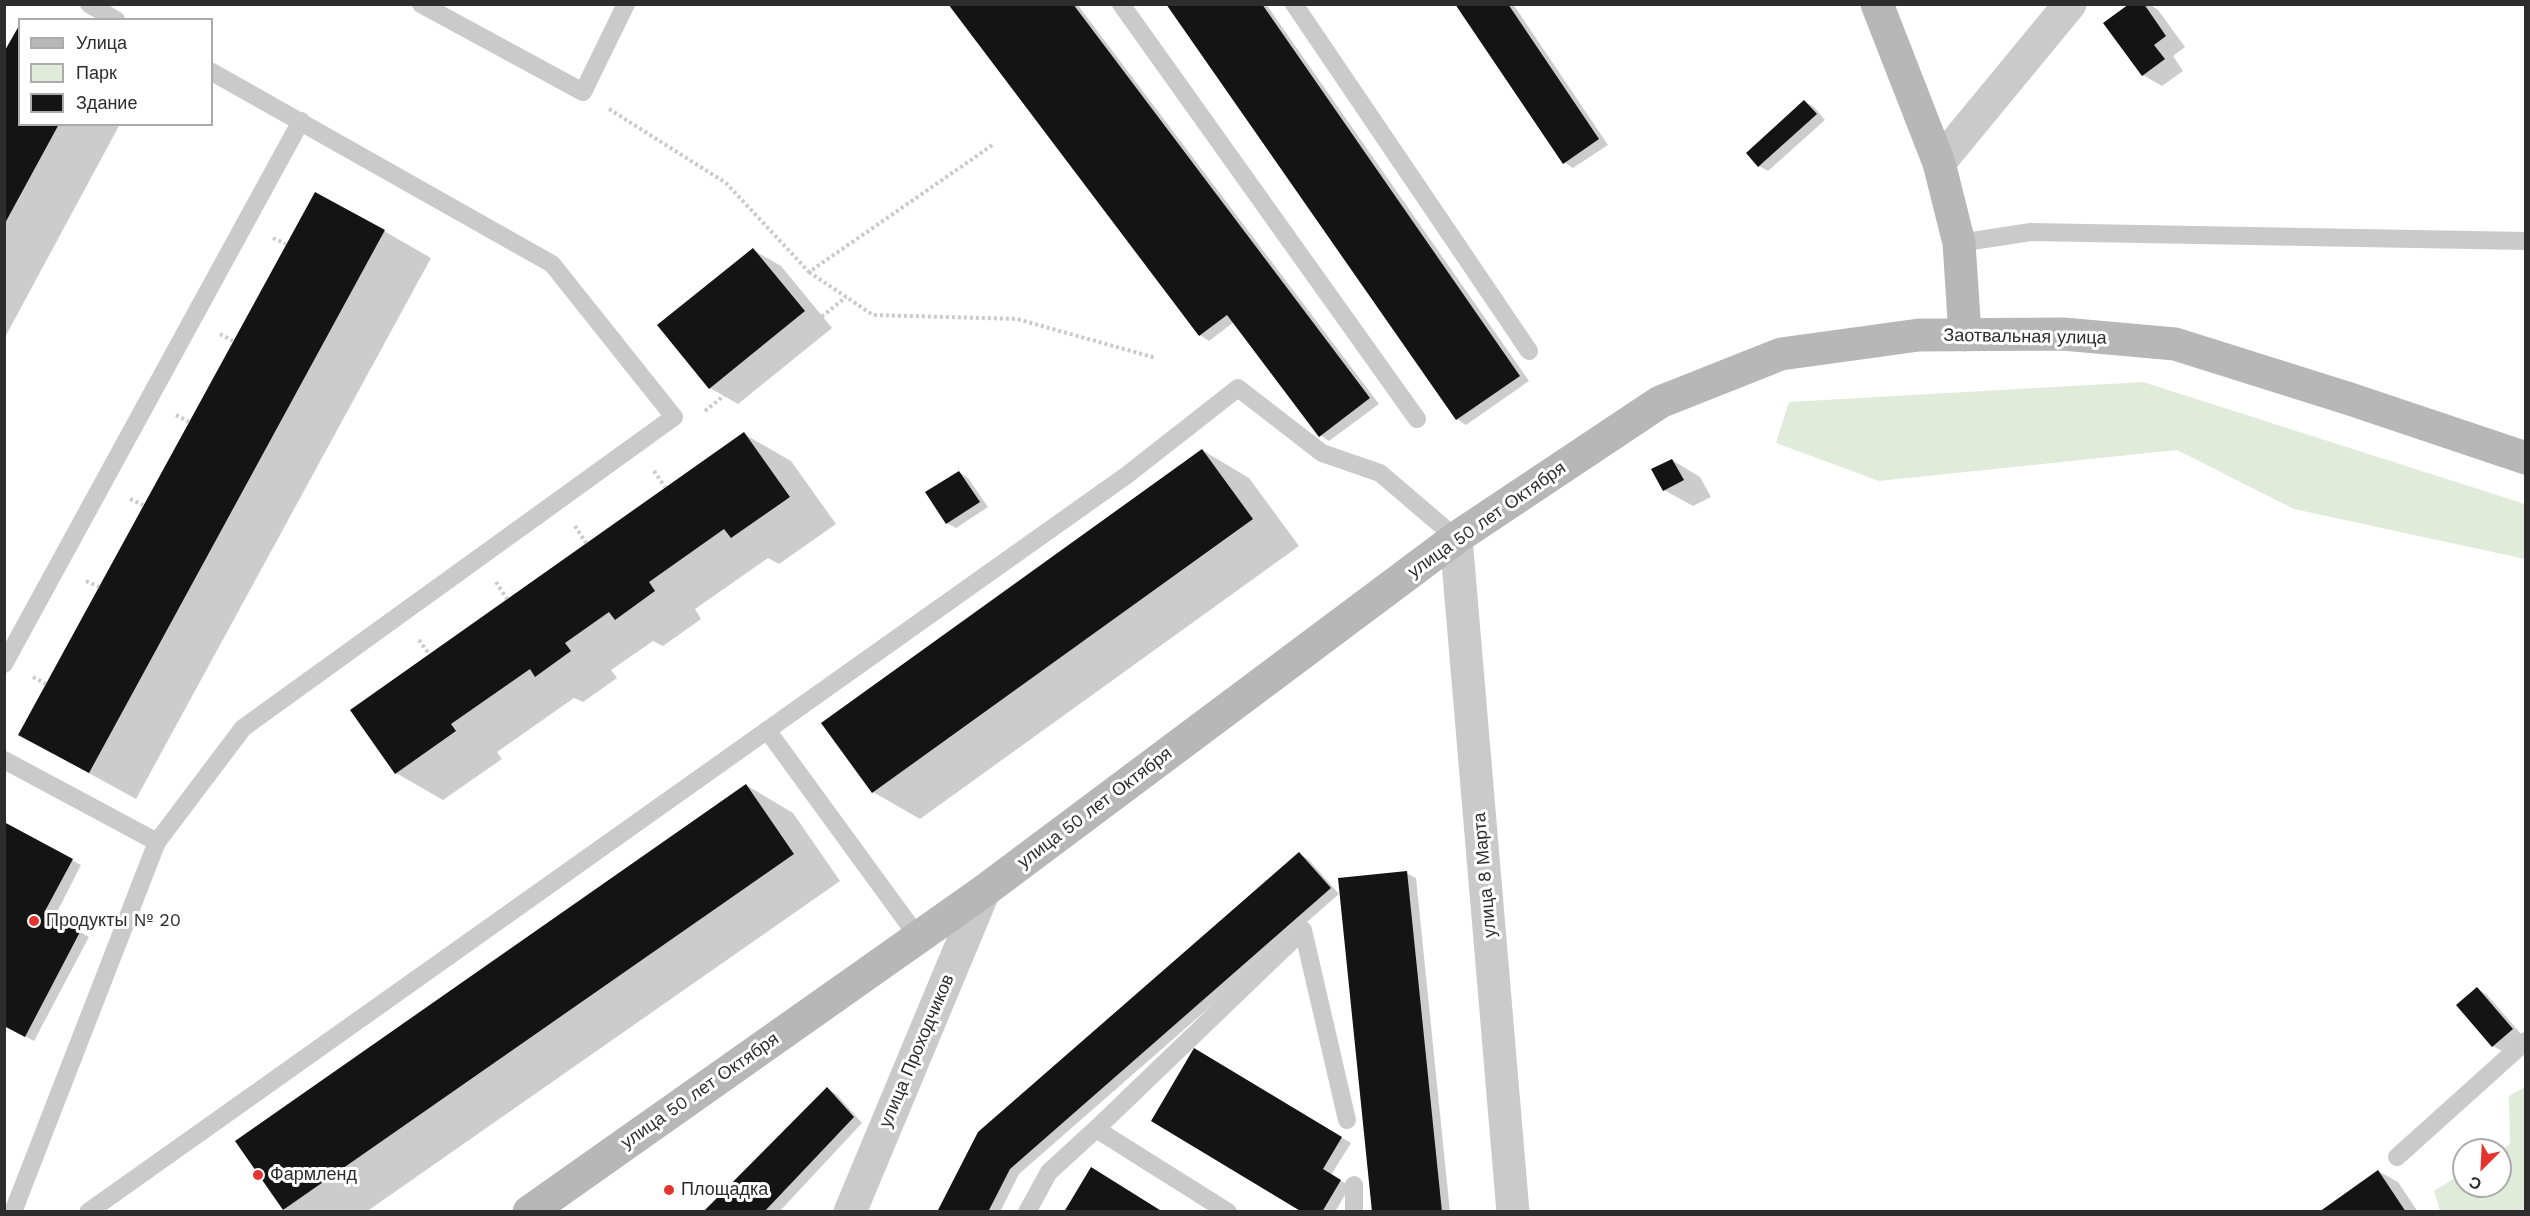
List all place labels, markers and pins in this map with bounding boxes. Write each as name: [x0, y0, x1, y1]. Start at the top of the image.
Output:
place label: Продукты № 20: [46, 910, 181, 932]
marker: Продукты № 20: [27, 914, 41, 928]
place label: Фармленд: [270, 1164, 357, 1186]
marker: Фармленд: [251, 1168, 265, 1182]
place label: Площадка: [681, 1179, 768, 1201]
marker: Площадка: [662, 1183, 676, 1197]

